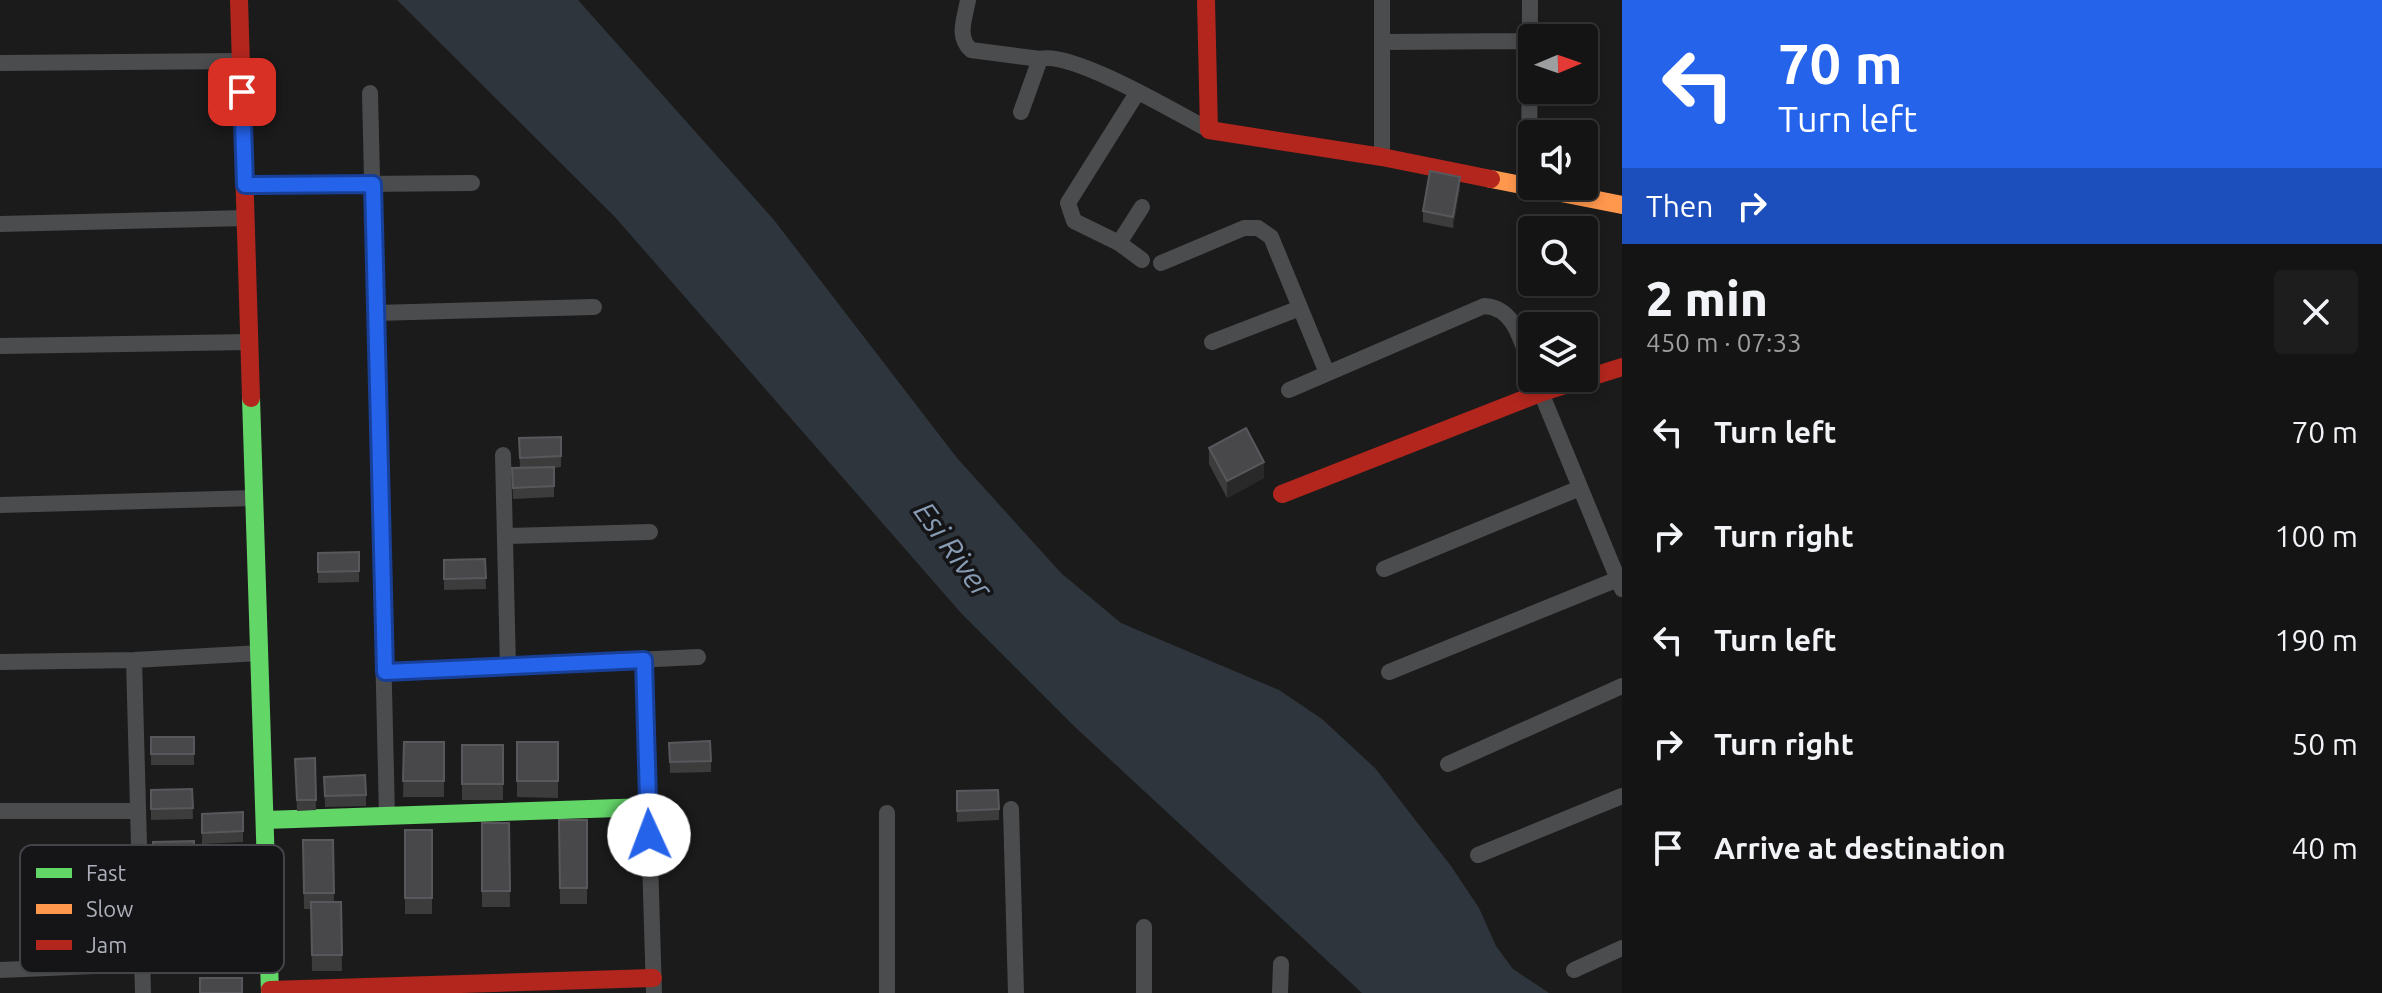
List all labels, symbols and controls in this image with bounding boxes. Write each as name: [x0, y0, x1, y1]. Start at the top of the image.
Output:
north arrow: [1518, 24, 1598, 104]
map controls: [1518, 24, 1598, 392]
icon: left: [1646, 32, 1750, 136]
text: 70 m: [1778, 32, 1903, 95]
pin: [208, 58, 276, 126]
icon: arrive: [220, 70, 264, 114]
text: Turn left: [1778, 98, 1917, 139]
button: sound: [1518, 120, 1598, 200]
icon: right: [1730, 184, 1774, 228]
text: Then: [1646, 189, 1714, 223]
button: search: [1518, 216, 1598, 296]
button: close: [2274, 270, 2358, 354]
text: 2 min: [1646, 271, 1768, 325]
button: layers: [1518, 312, 1598, 392]
text: 450 m · 07:33: [1646, 328, 1802, 357]
icon: left: [1646, 410, 1690, 454]
text: Turn left: [1714, 415, 1836, 449]
text: 70 m: [2291, 415, 2358, 449]
water label: Esi River: [908, 495, 1001, 605]
icon: right: [1646, 514, 1690, 558]
text: Turn right: [1714, 519, 1854, 553]
text: 100 m: [2274, 519, 2358, 553]
icon: left: [1646, 618, 1690, 662]
text: Turn left: [1714, 623, 1836, 657]
text: 190 m: [2274, 623, 2358, 657]
icon: right: [1646, 722, 1690, 766]
text: Turn right: [1714, 727, 1854, 761]
text: 50 m: [2291, 727, 2358, 761]
position arrow: [607, 793, 691, 877]
icon: arrive: [1646, 826, 1690, 870]
text: Arrive at destination: [1714, 831, 2006, 865]
text: 40 m: [2291, 831, 2358, 865]
legend: [20, 845, 284, 973]
text: Fast: [86, 860, 127, 885]
text: Slow: [86, 896, 133, 921]
text: Jam: [86, 932, 127, 957]

